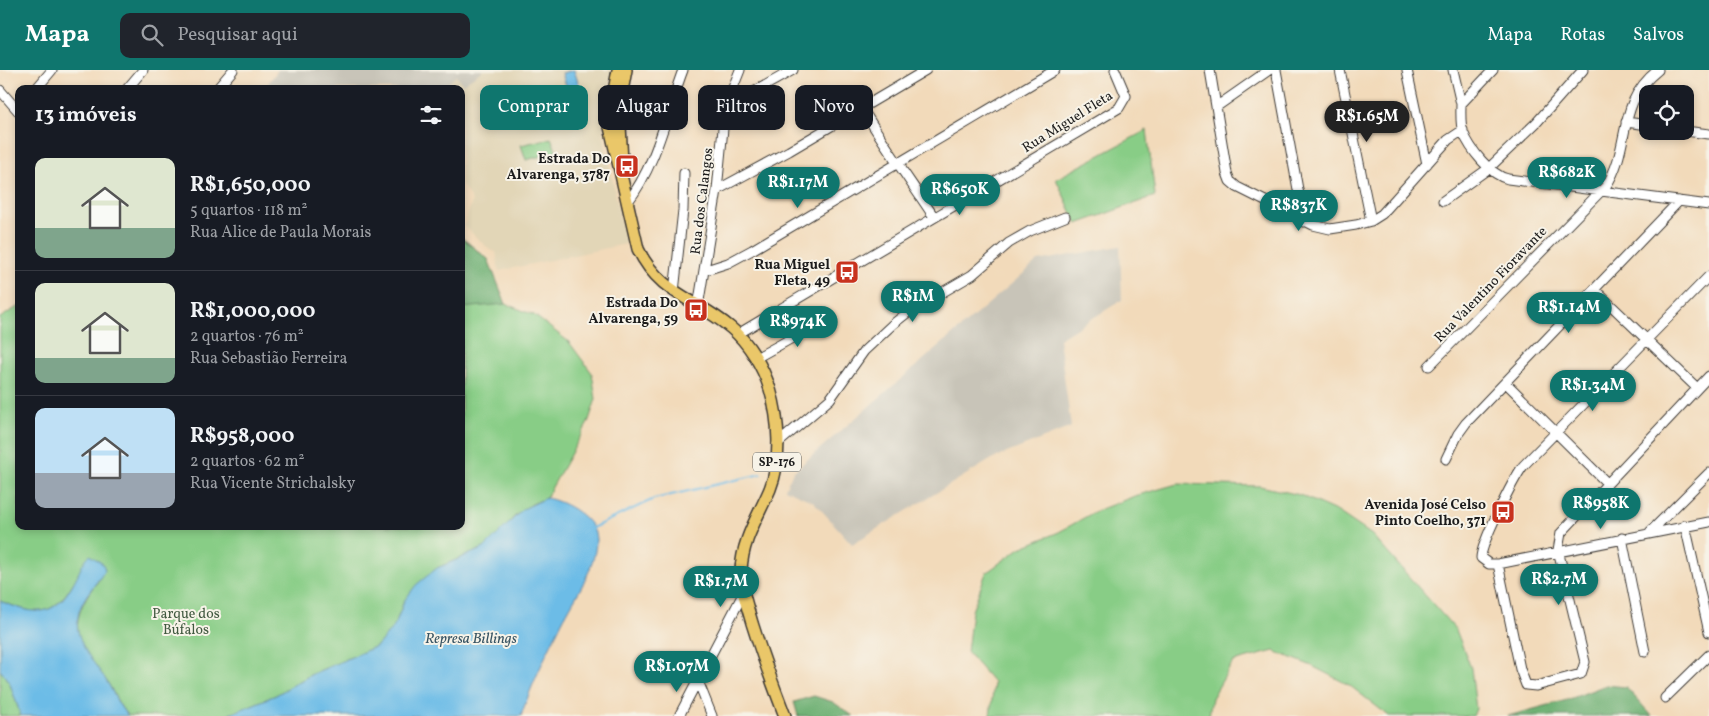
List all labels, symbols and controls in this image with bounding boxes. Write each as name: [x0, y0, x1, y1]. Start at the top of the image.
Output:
search box: [120, 13, 470, 58]
text: Mapa: [25, 18, 90, 52]
icon: search: [138, 21, 166, 49]
text: Pesquisar aqui: [178, 22, 298, 48]
text: Mapa: [1488, 23, 1533, 48]
text: Rotas: [1561, 23, 1605, 48]
text: Salvos: [1633, 23, 1684, 48]
chip: Comprar: [480, 85, 588, 130]
chip: Alugar: [598, 85, 688, 130]
chip: Filtros: [698, 85, 785, 130]
chip: Novo: [795, 85, 873, 130]
map controls: [1639, 85, 1694, 140]
button: locate: [1639, 85, 1694, 140]
street label: Rua Miguel Fleta: [1019, 87, 1117, 158]
pin: R$1.65M: [1321, 100, 1413, 143]
text: 13 imóveis: [35, 101, 137, 130]
icon: filters: [417, 101, 445, 129]
text: R$1.65M: [1335, 106, 1399, 128]
street label: Rua dos Calangos: [687, 147, 718, 256]
place label: Estrada Do Alvarenga, 3787: [507, 150, 610, 185]
bus stop icon: Estrada Do Alvarenga, 3787: [614, 153, 640, 179]
pin: R$682K: [1526, 156, 1608, 199]
text: R$682K: [1538, 162, 1596, 184]
pin: R$1.17M: [752, 166, 844, 209]
text: R$1,650,000: [190, 171, 311, 200]
text: R$1.17M: [768, 172, 828, 194]
pin: R$650K: [919, 174, 1001, 216]
icon: home: [75, 178, 135, 238]
text: R$650K: [931, 179, 989, 201]
pin: R$837K: [1258, 190, 1340, 232]
text: R$837K: [1271, 195, 1327, 217]
text: 5 quartos · 118 m²: [190, 200, 308, 222]
text: Rua Alice de Paula Morais: [190, 222, 371, 244]
street label: Rua Valentino Fioravante: [1431, 223, 1552, 347]
place label: Rua Miguel Fleta, 49: [755, 256, 830, 291]
bus stop icon: Rua Miguel Fleta, 49: [834, 259, 860, 285]
pin: R$1M: [883, 280, 943, 323]
text: R$1M: [892, 286, 934, 308]
pin: R$1.14M: [1523, 292, 1615, 334]
place label: Estrada Do Alvarenga, 59: [588, 294, 678, 329]
text: R$1,000,000: [190, 297, 315, 326]
bus stop icon: Estrada Do Alvarenga, 59: [683, 297, 709, 323]
text: R$1.14M: [1538, 297, 1600, 319]
icon: home: [75, 303, 135, 363]
pin: R$974K: [757, 306, 839, 348]
text: R$974K: [770, 311, 826, 333]
text: 2 quartos · 76 m²: [190, 326, 304, 348]
text: Rua Sebastião Ferreira: [190, 348, 347, 370]
pin: R$1.34M: [1547, 370, 1639, 412]
text: R$1.34M: [1561, 375, 1625, 397]
text: R$958,000: [190, 422, 294, 451]
icon: home: [75, 428, 135, 488]
text: 2 quartos · 62 m²: [190, 451, 305, 473]
road number: SP-176: [753, 452, 801, 472]
text: Rua Vicente Strichalsky: [190, 473, 355, 495]
pin: R$958K: [1560, 488, 1642, 530]
text: R$958K: [1573, 493, 1629, 515]
place label: Avenida José Celso Pinto Coelho, 371: [1364, 496, 1486, 531]
bus stop icon: Avenida José Celso Pinto Coelho, 371: [1490, 499, 1516, 525]
pin: R$2.7M: [1518, 564, 1600, 606]
pin: R$1.7M: [680, 566, 762, 608]
text: R$2.7M: [1531, 569, 1587, 591]
text: R$1.7M: [694, 571, 748, 593]
park label: Parque dos Búfalos: [152, 605, 220, 640]
water label: Represa Billings: [425, 629, 518, 650]
pin: R$1.07M: [631, 650, 723, 693]
text: R$1.07M: [645, 656, 709, 678]

